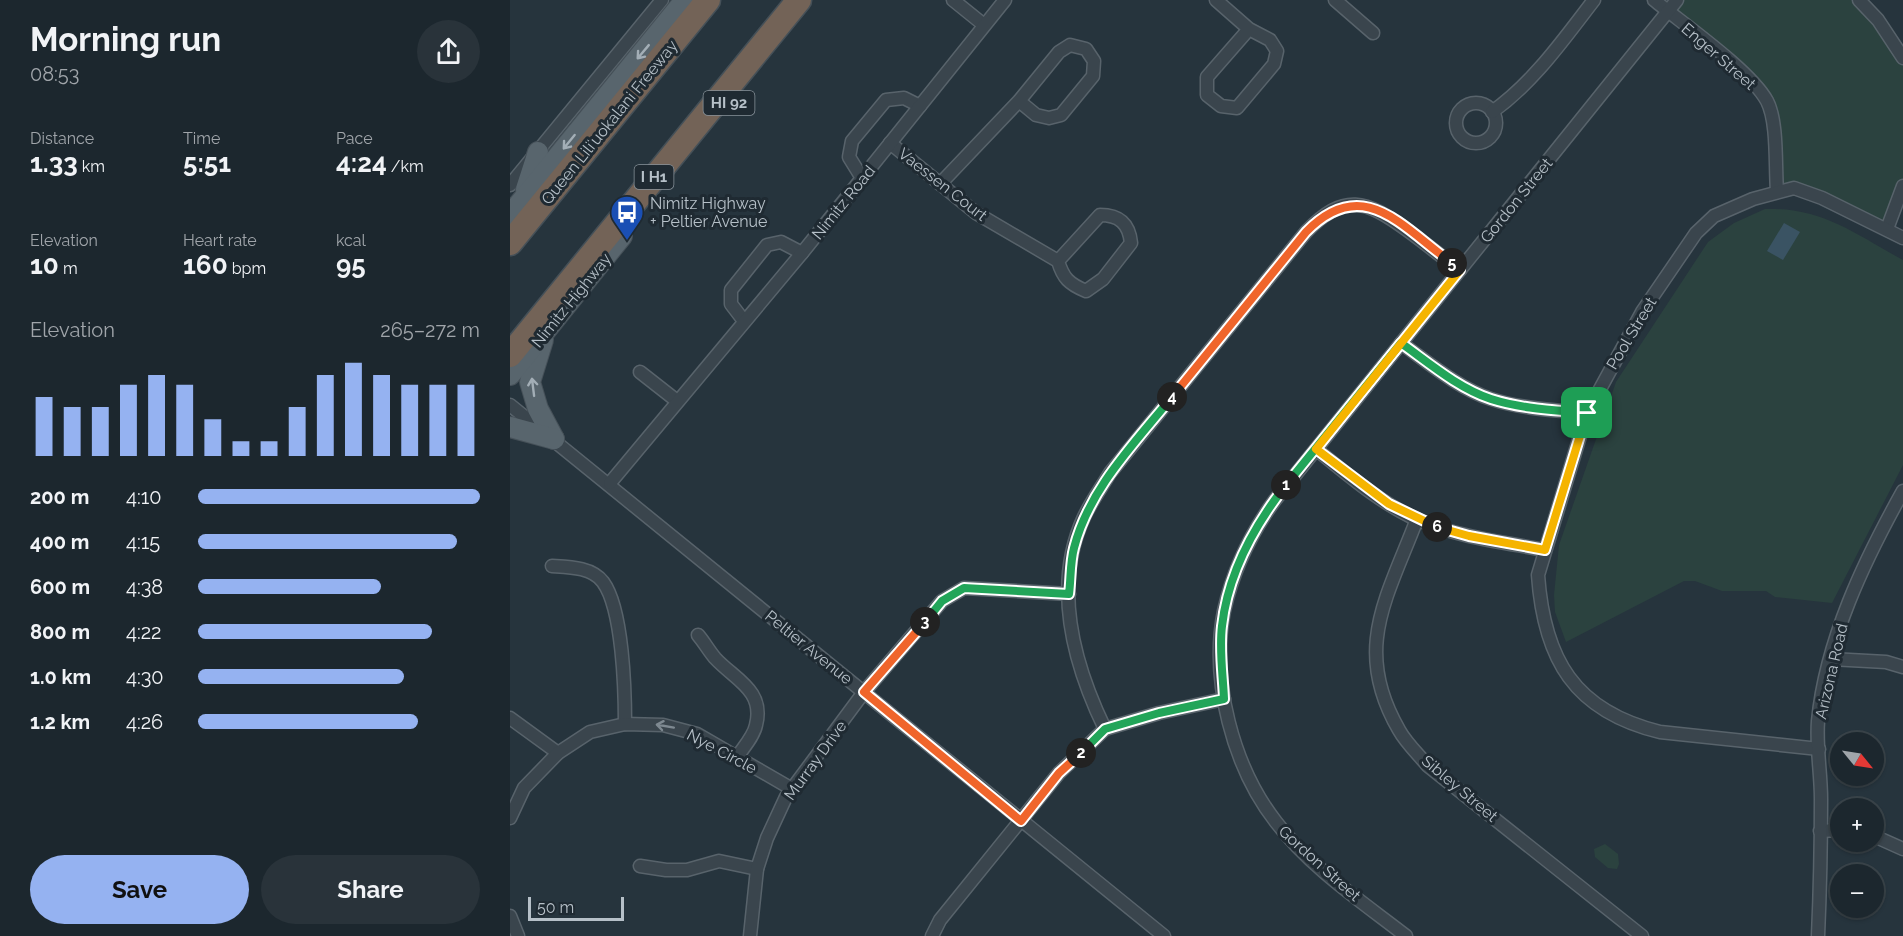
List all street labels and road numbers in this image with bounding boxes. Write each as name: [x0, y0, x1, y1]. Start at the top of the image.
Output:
street label: Enger Street: [1678, 19, 1760, 94]
street label: Queen Liliʻuokalani Freeway: [537, 36, 682, 208]
road number: HI 92: [704, 91, 754, 115]
street label: Vaessen Court: [895, 144, 991, 225]
street label: Gordon Street: [1476, 154, 1557, 247]
street label: Nimitz Road: [808, 161, 879, 243]
road number: I H1: [634, 165, 674, 189]
street label: Nimitz Highway: [528, 249, 615, 351]
street label: Pool Street: [1602, 293, 1661, 373]
street label: Peltier Avenue: [761, 606, 856, 688]
street label: Arizona Road: [1811, 621, 1852, 721]
street label: Murray Drive: [780, 717, 851, 804]
street label: Nye Circle: [684, 725, 760, 778]
street label: Sibley Street: [1418, 751, 1502, 826]
street label: Gordon Street: [1275, 822, 1365, 906]

